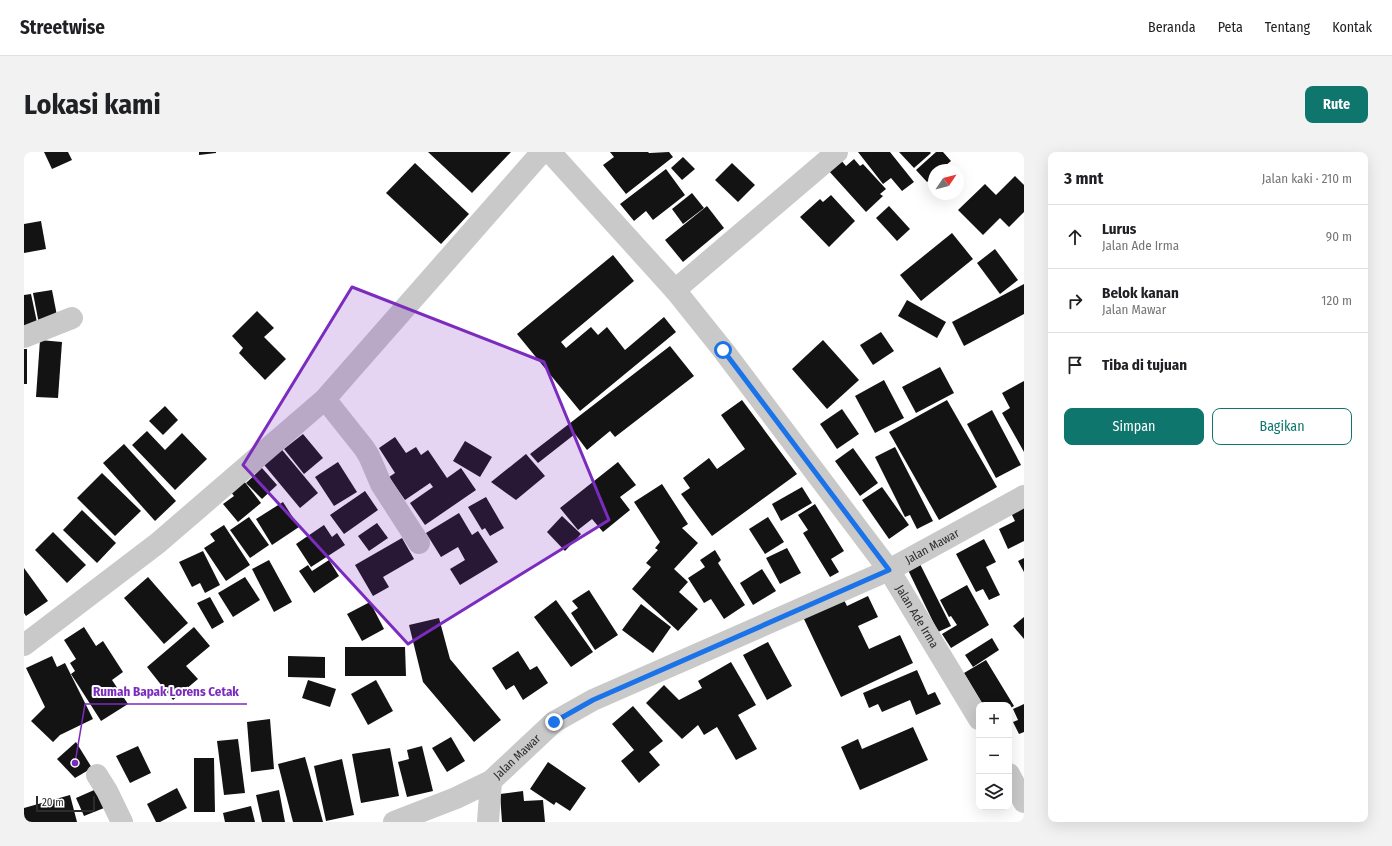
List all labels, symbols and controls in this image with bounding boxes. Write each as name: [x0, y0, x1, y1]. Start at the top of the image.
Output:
text: Streetwise: [20, 16, 105, 39]
text: Beranda: [1148, 19, 1196, 36]
text: Peta: [1218, 19, 1243, 36]
text: Tentang: [1265, 19, 1310, 36]
text: Kontak: [1332, 19, 1372, 36]
button: Rute: [1305, 86, 1368, 123]
text: Lokasi kami: [24, 88, 161, 121]
north arrow: [928, 164, 964, 200]
text: 3 mnt: [1064, 168, 1103, 189]
text: Jalan kaki · 210 m: [1262, 171, 1352, 186]
text: Lurus: [1102, 220, 1136, 238]
icon: ahead: [1064, 226, 1086, 248]
text: 90 m: [1326, 229, 1352, 244]
text: Jalan Ade Irma: [1102, 238, 1179, 253]
text: Belok kanan: [1102, 284, 1179, 302]
icon: right: [1064, 290, 1086, 312]
text: 120 m: [1321, 293, 1352, 308]
text: Jalan Mawar: [1102, 302, 1166, 317]
route start: [714, 341, 732, 359]
icon: arrive: [1064, 354, 1086, 376]
text: Tiba di tujuan: [1102, 356, 1187, 374]
button: Simpan: [1064, 408, 1204, 445]
button: Bagikan: [1212, 408, 1352, 445]
street label: Jalan Mawar: [903, 526, 962, 567]
street label: Jalan Ade Irma: [893, 582, 942, 651]
callout: Rumah Bapak Lorens Cetak: [85, 679, 247, 704]
text: Rumah Bapak Lorens Cetak: [93, 684, 239, 699]
map controls: [976, 702, 1012, 810]
button: +: [976, 702, 1012, 738]
route end: [545, 713, 563, 731]
street label: Jalan Mawar: [491, 731, 544, 782]
button: −: [976, 738, 1012, 774]
button: layers: [976, 774, 1012, 810]
scale bar: [36, 794, 95, 813]
text: 20 m: [42, 796, 64, 809]

